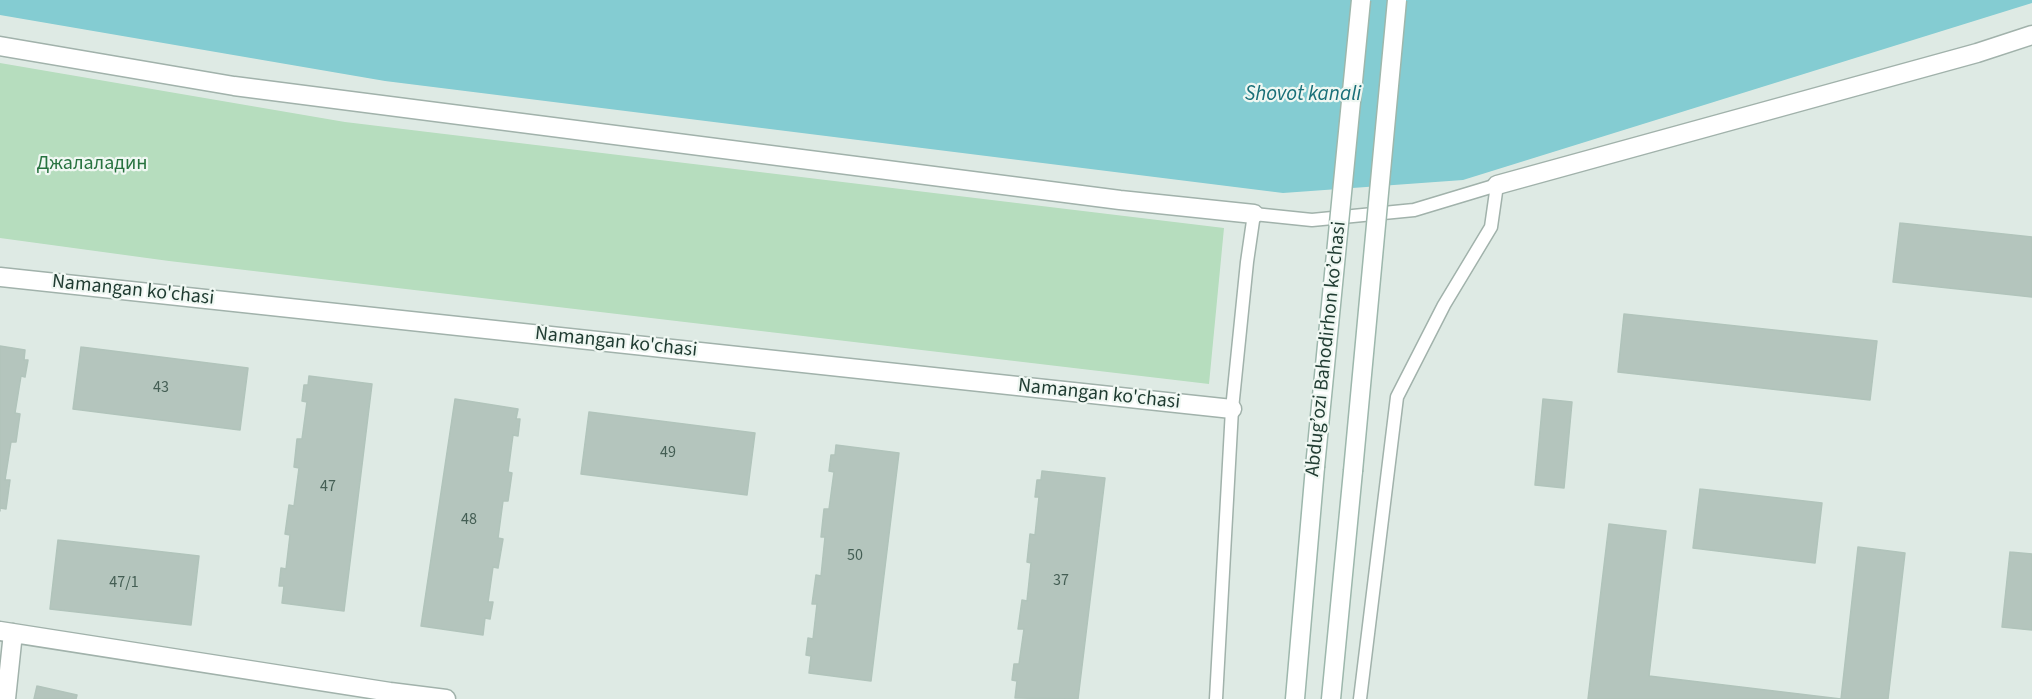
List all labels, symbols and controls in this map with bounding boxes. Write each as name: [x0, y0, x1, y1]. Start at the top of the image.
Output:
water label: Shovot kanali: [1245, 82, 1361, 108]
park label: Джалаладин: [37, 153, 147, 177]
street label: Abdug’ozi Bahodirhon ko’chasi: [1302, 220, 1352, 478]
street label: Namangan ko'chasi: [51, 271, 215, 311]
street label: Namangan ko'chasi: [534, 323, 698, 363]
street label: Namangan ko'chasi: [1017, 375, 1181, 415]
house number: 43: [153, 378, 169, 398]
house number: 49: [660, 443, 676, 463]
house number: 47: [320, 477, 336, 497]
house number: 48: [461, 510, 477, 530]
house number: 50: [847, 546, 863, 566]
house number: 37: [1053, 571, 1069, 591]
house number: 47/1: [109, 573, 139, 593]

